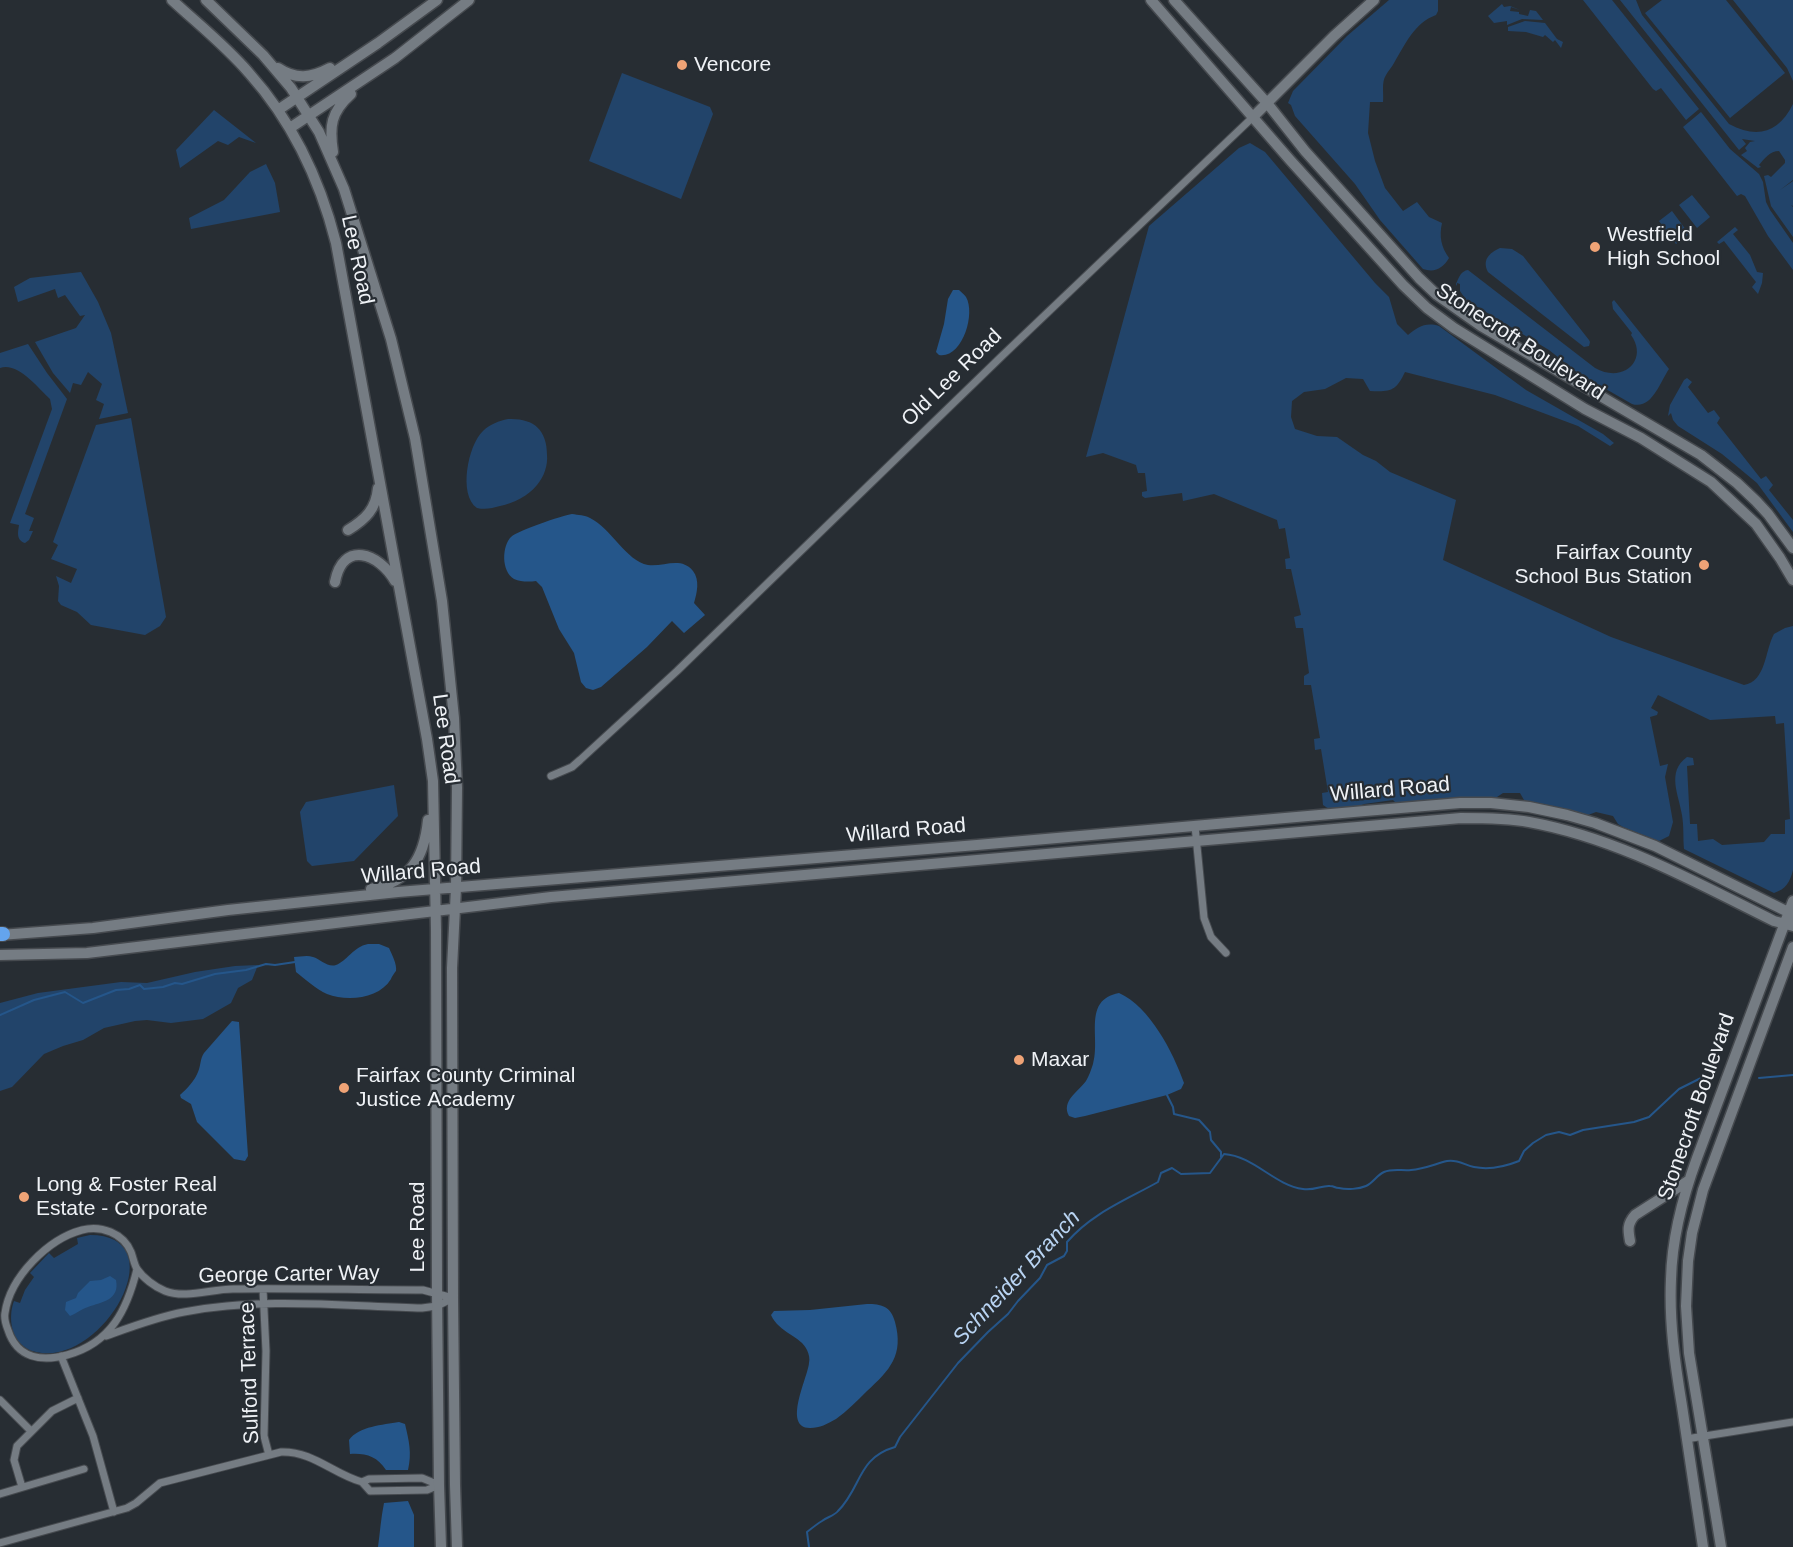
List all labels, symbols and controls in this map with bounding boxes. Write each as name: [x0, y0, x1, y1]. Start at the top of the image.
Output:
place label: Vencore: [694, 52, 771, 78]
marker: Vencore: [675, 58, 689, 72]
street label: Lee Road: [335, 213, 379, 307]
place label: Westfield High School: [1607, 222, 1720, 272]
marker: Westfield High School: [1588, 240, 1602, 254]
street label: Stonecroft Boulevard: [1431, 278, 1609, 406]
street label: Old Lee Road: [897, 324, 1007, 432]
place label: Fairfax County School Bus Station: [1515, 540, 1692, 590]
marker: Fairfax County School Bus Station: [1697, 558, 1711, 572]
street label: Lee Road: [426, 692, 464, 786]
street label: Willard Road: [1329, 772, 1451, 808]
street label: Willard Road: [845, 813, 967, 849]
street label: Willard Road: [360, 854, 482, 890]
street label: Stonecroft Boulevard: [1653, 1010, 1741, 1204]
place label: Maxar: [1031, 1047, 1089, 1073]
marker: Maxar: [1012, 1053, 1026, 1067]
place label: Fairfax County Criminal Justice Academy: [356, 1063, 575, 1113]
marker: Fairfax County Criminal Justice Academy: [337, 1081, 351, 1095]
place label: Long & Foster Real Estate - Corporate: [36, 1172, 217, 1222]
street label: Lee Road: [405, 1181, 431, 1273]
marker: Long & Foster Real Estate - Corporate: [17, 1190, 31, 1204]
water label: Schneider Branch: [948, 1205, 1086, 1351]
street label: George Carter Way: [198, 1261, 380, 1289]
street label: Sulford Terrace: [235, 1301, 265, 1445]

